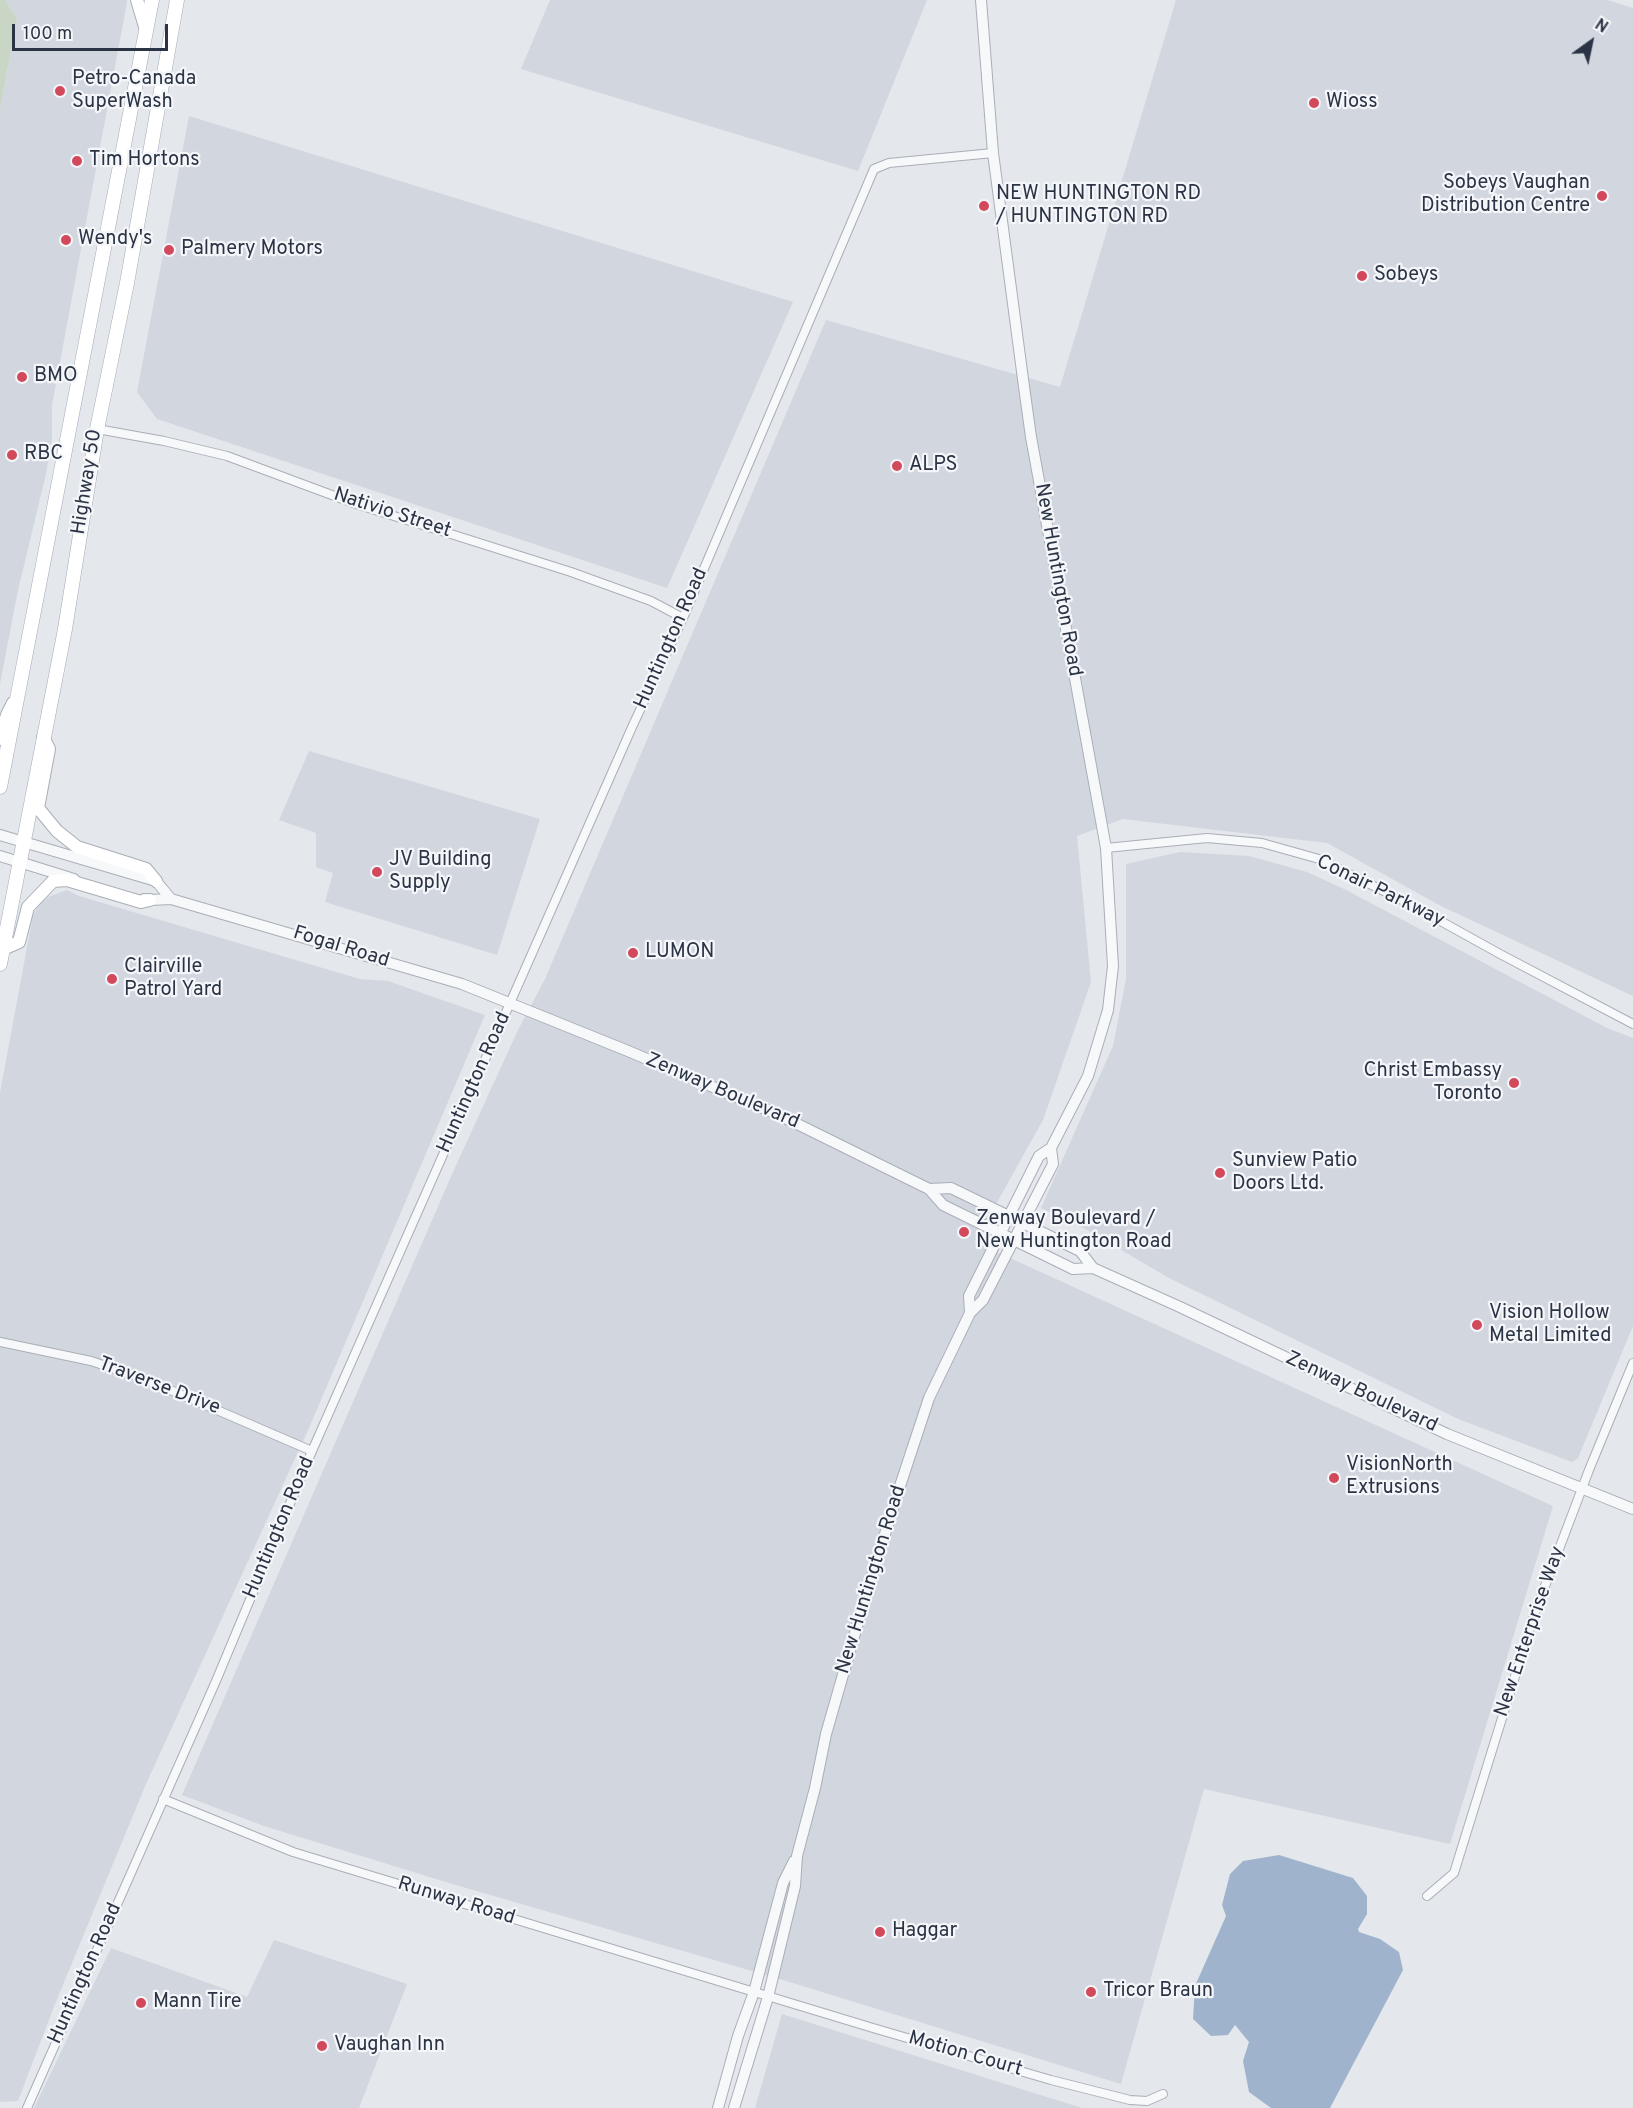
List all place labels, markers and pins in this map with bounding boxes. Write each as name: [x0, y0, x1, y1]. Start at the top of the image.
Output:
place label: Petro-Canada SuperWash: [72, 68, 196, 115]
marker: Petro-Canada SuperWash: [53, 84, 67, 98]
place label: Wioss: [1326, 91, 1378, 115]
marker: Wioss: [1307, 96, 1321, 110]
place label: Tim Hortons: [89, 149, 200, 173]
marker: Tim Hortons: [70, 154, 84, 168]
place label: Sobeys Vaughan Distribution Centre: [1421, 172, 1590, 219]
place label: NEW HUNTINGTON RD / HUNTINGTON RD: [996, 183, 1201, 230]
marker: Sobeys Vaughan Distribution Centre: [1595, 189, 1609, 203]
marker: NEW HUNTINGTON RD / HUNTINGTON RD: [977, 199, 991, 213]
place label: Wendy's: [78, 228, 152, 252]
marker: Wendy's: [59, 233, 73, 247]
place label: Palmery Motors: [181, 238, 323, 262]
marker: Palmery Motors: [162, 243, 176, 257]
place label: Sobeys: [1374, 264, 1438, 288]
marker: Sobeys: [1355, 269, 1369, 283]
place label: BMO: [34, 365, 78, 389]
marker: BMO: [15, 370, 29, 384]
place label: RBC: [24, 443, 63, 467]
marker: RBC: [5, 448, 19, 462]
place label: ALPS: [909, 454, 958, 478]
marker: ALPS: [890, 459, 904, 473]
place label: JV Building Supply: [389, 849, 491, 896]
marker: JV Building Supply: [370, 865, 384, 879]
place label: LUMON: [645, 941, 714, 965]
marker: LUMON: [626, 946, 640, 960]
place label: Clairville Patrol Yard: [124, 956, 222, 1003]
marker: Clairville Patrol Yard: [105, 972, 119, 986]
place label: Christ Embassy Toronto: [1363, 1060, 1502, 1107]
marker: Christ Embassy Toronto: [1507, 1076, 1521, 1090]
place label: Sunview Patio Doors Ltd.: [1232, 1150, 1357, 1197]
marker: Sunview Patio Doors Ltd.: [1213, 1166, 1227, 1180]
place label: Zenway Boulevard / New Huntington Road: [976, 1208, 1172, 1255]
marker: Zenway Boulevard / New Huntington Road: [957, 1225, 971, 1239]
place label: Vision Hollow Metal Limited: [1489, 1302, 1611, 1349]
marker: Vision Hollow Metal Limited: [1470, 1318, 1484, 1332]
place label: VisionNorth Extrusions: [1346, 1454, 1453, 1501]
marker: VisionNorth Extrusions: [1327, 1471, 1341, 1485]
place label: Haggar: [892, 1920, 957, 1944]
marker: Haggar: [873, 1925, 887, 1939]
place label: Tricor Braun: [1103, 1980, 1213, 2004]
marker: Tricor Braun: [1084, 1985, 1098, 1999]
place label: Mann Tire: [153, 1991, 242, 2015]
marker: Mann Tire: [134, 1996, 148, 2010]
place label: Vaughan Inn: [334, 2034, 445, 2058]
marker: Vaughan Inn: [315, 2039, 329, 2053]

